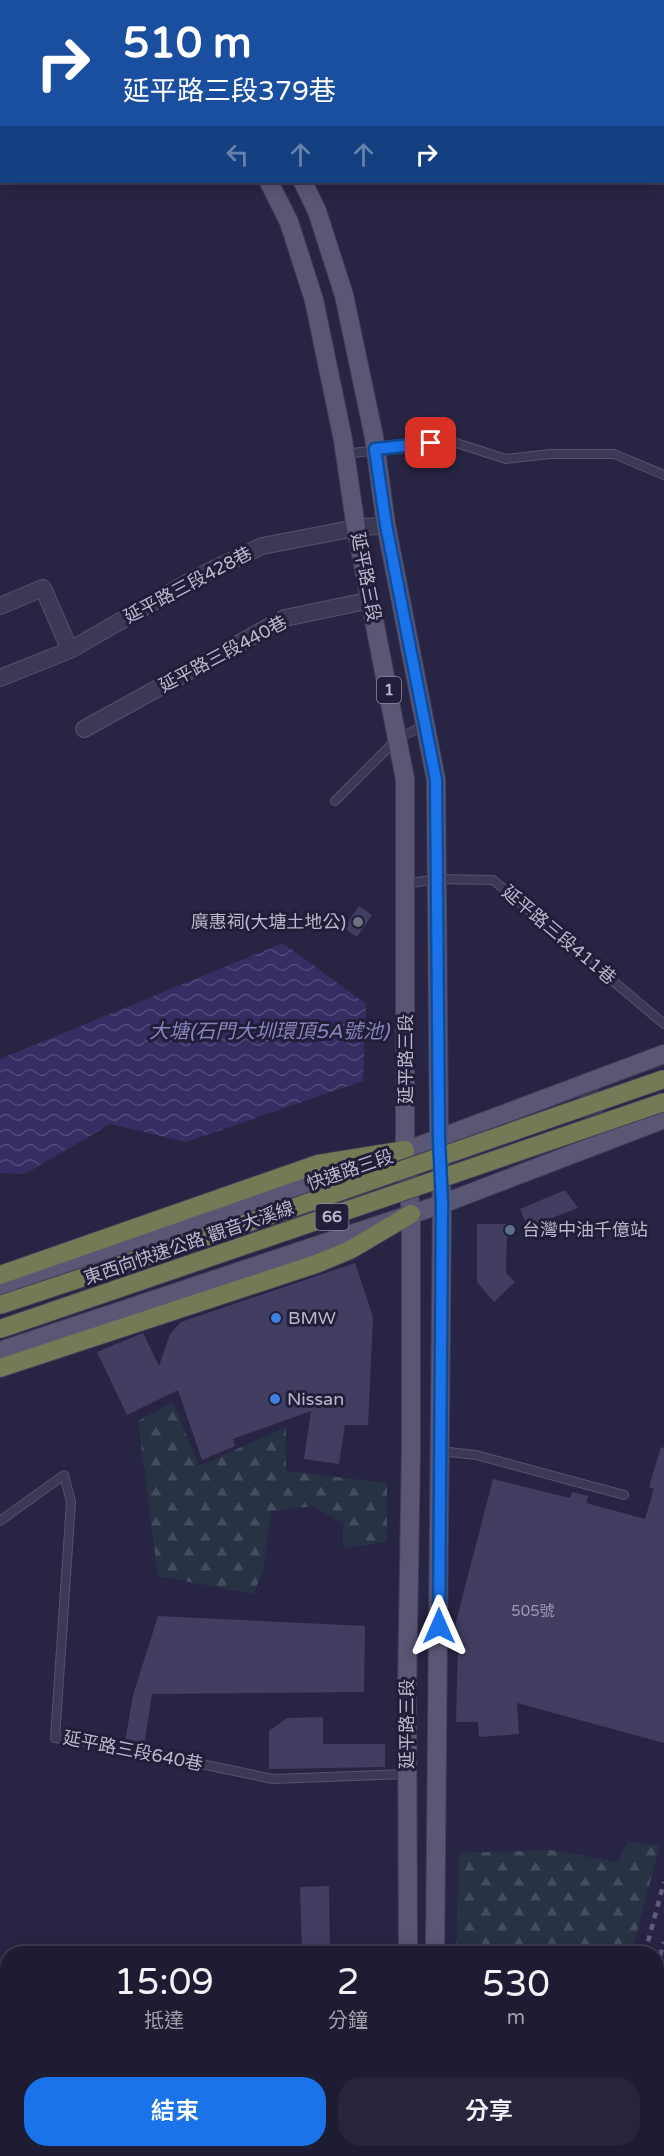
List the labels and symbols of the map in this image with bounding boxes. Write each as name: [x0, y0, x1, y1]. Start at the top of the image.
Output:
pin: [405, 417, 456, 468]
street label: 延平路三段: [347, 531, 385, 623]
street label: 延平路三段428巷: [120, 542, 256, 628]
street label: 延平路三段440巷: [155, 611, 291, 697]
road number: 1: [377, 677, 401, 703]
street label: 延平路三段411巷: [498, 881, 620, 989]
place label: 廣惠祠(大塘土地公): [191, 911, 346, 933]
marker: 廣惠祠(大塘土地公): [351, 915, 365, 929]
street label: 延平路三段: [395, 1014, 417, 1104]
water label: 大塘(石門大圳環頂5A號池): [149, 1020, 391, 1044]
street label: 快速路三段: [304, 1145, 396, 1195]
street label: 東西向快速公路 觀音大溪線: [81, 1197, 297, 1289]
road number: 66: [316, 1204, 348, 1230]
place label: 台灣中油千億站: [522, 1219, 648, 1241]
marker: 台灣中油千億站: [503, 1223, 517, 1237]
place label: BMW: [288, 1307, 336, 1329]
marker: BMW: [269, 1311, 283, 1325]
place label: Nissan: [287, 1388, 344, 1410]
marker: Nissan: [268, 1392, 282, 1406]
position arrow: [407, 1594, 471, 1658]
house number: 505號: [511, 1602, 555, 1620]
street label: 延平路三段: [396, 1679, 418, 1769]
street label: 延平路三段640巷: [61, 1727, 205, 1775]

